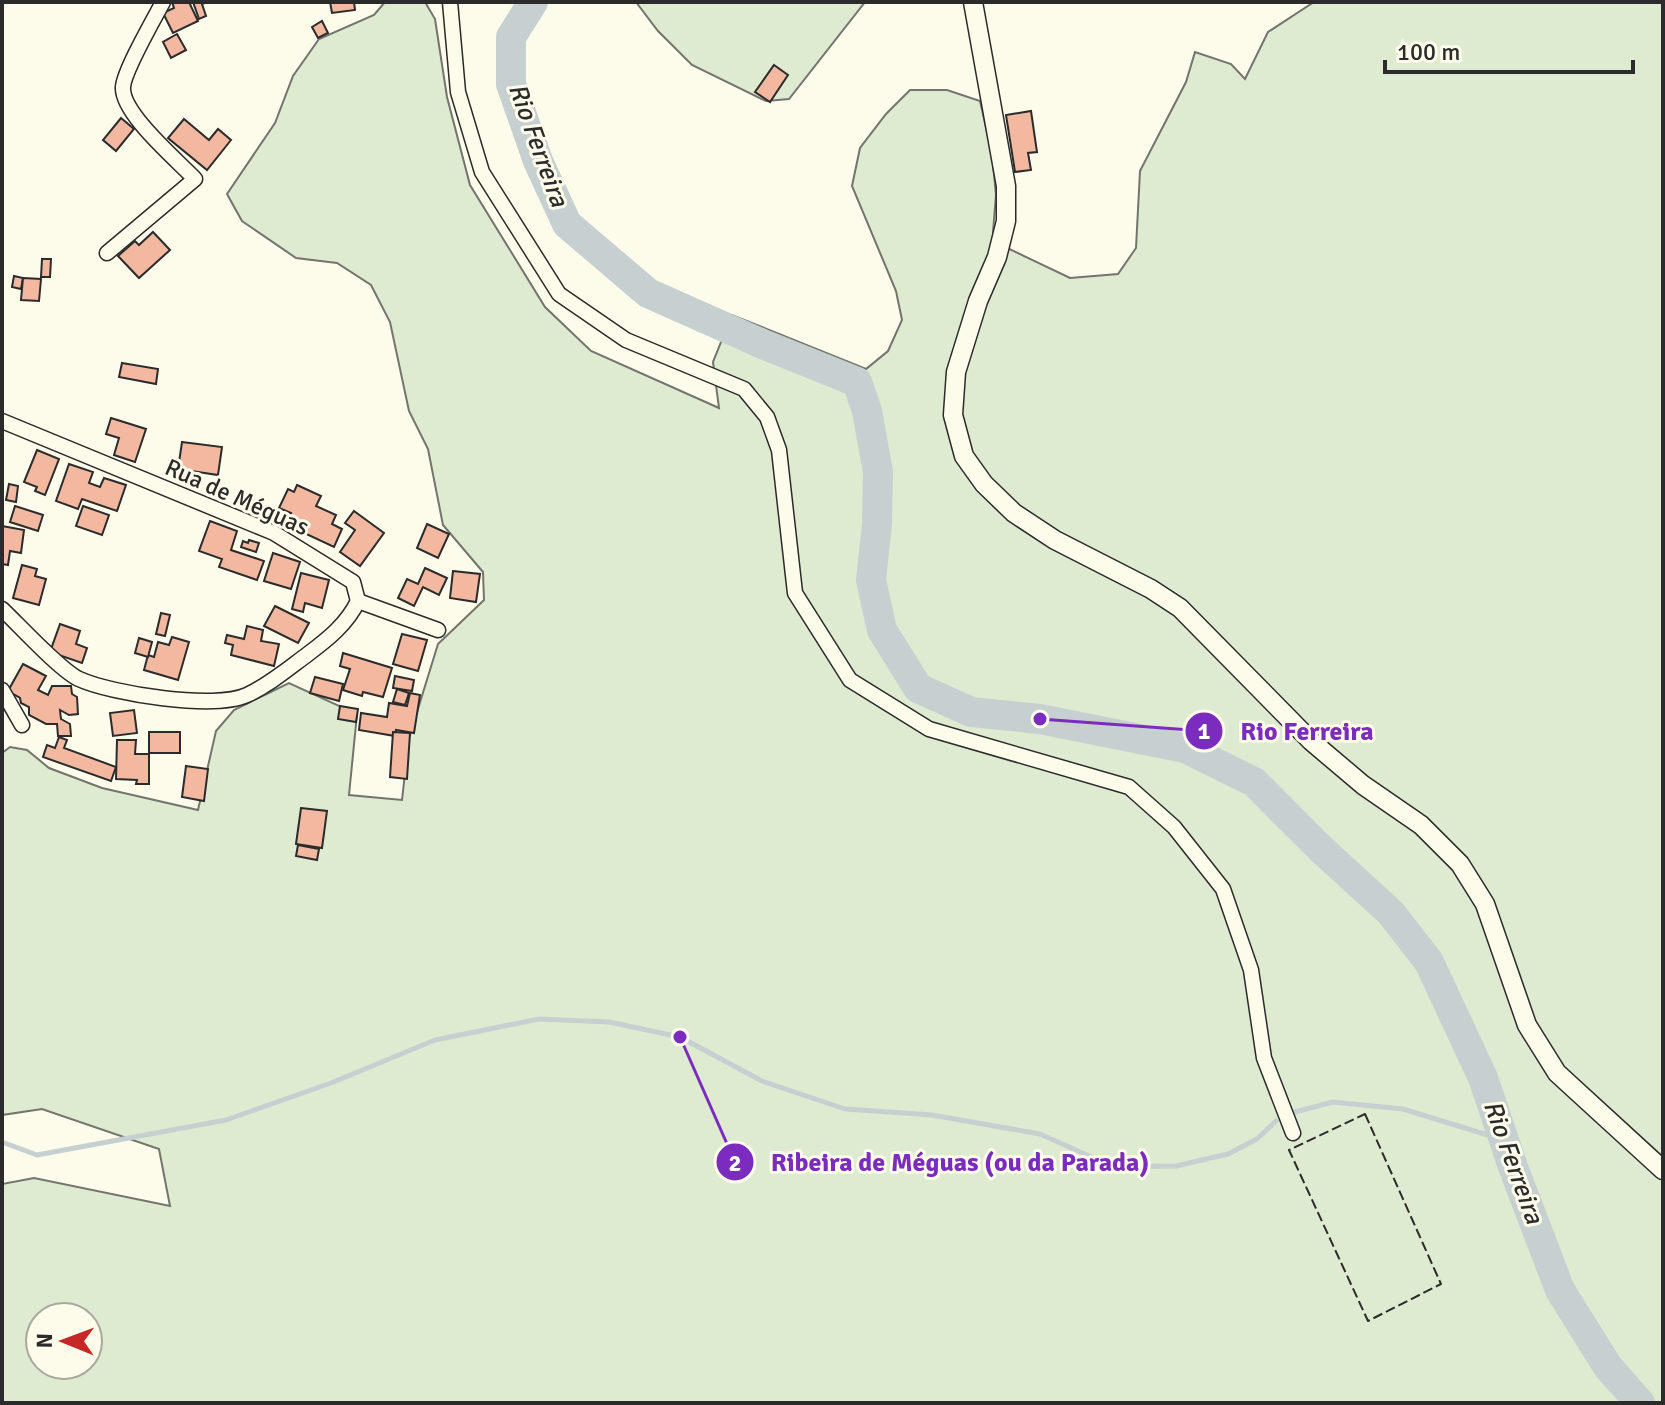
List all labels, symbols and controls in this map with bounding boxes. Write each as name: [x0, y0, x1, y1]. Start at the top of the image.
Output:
scale bar: [1385, 24, 1633, 74]
text: 100 m: [1397, 37, 1460, 67]
water label: Rio Ferreira: [501, 79, 575, 212]
street label: Rua de Méguas: [160, 452, 314, 542]
callout: Rio Ferreira: [1184, 706, 1390, 756]
text: 1: [1198, 716, 1211, 746]
text: Rio Ferreira: [1240, 716, 1374, 748]
water label: Rio Ferreira: [1476, 1096, 1550, 1229]
callout: Ribeira de Méguas (ou da Parada): [715, 1137, 1165, 1187]
text: Ribeira de Méguas (ou da Parada): [771, 1147, 1149, 1179]
text: 2: [729, 1148, 741, 1178]
north arrow: [24, 1301, 104, 1381]
text: N: [31, 1333, 58, 1349]

